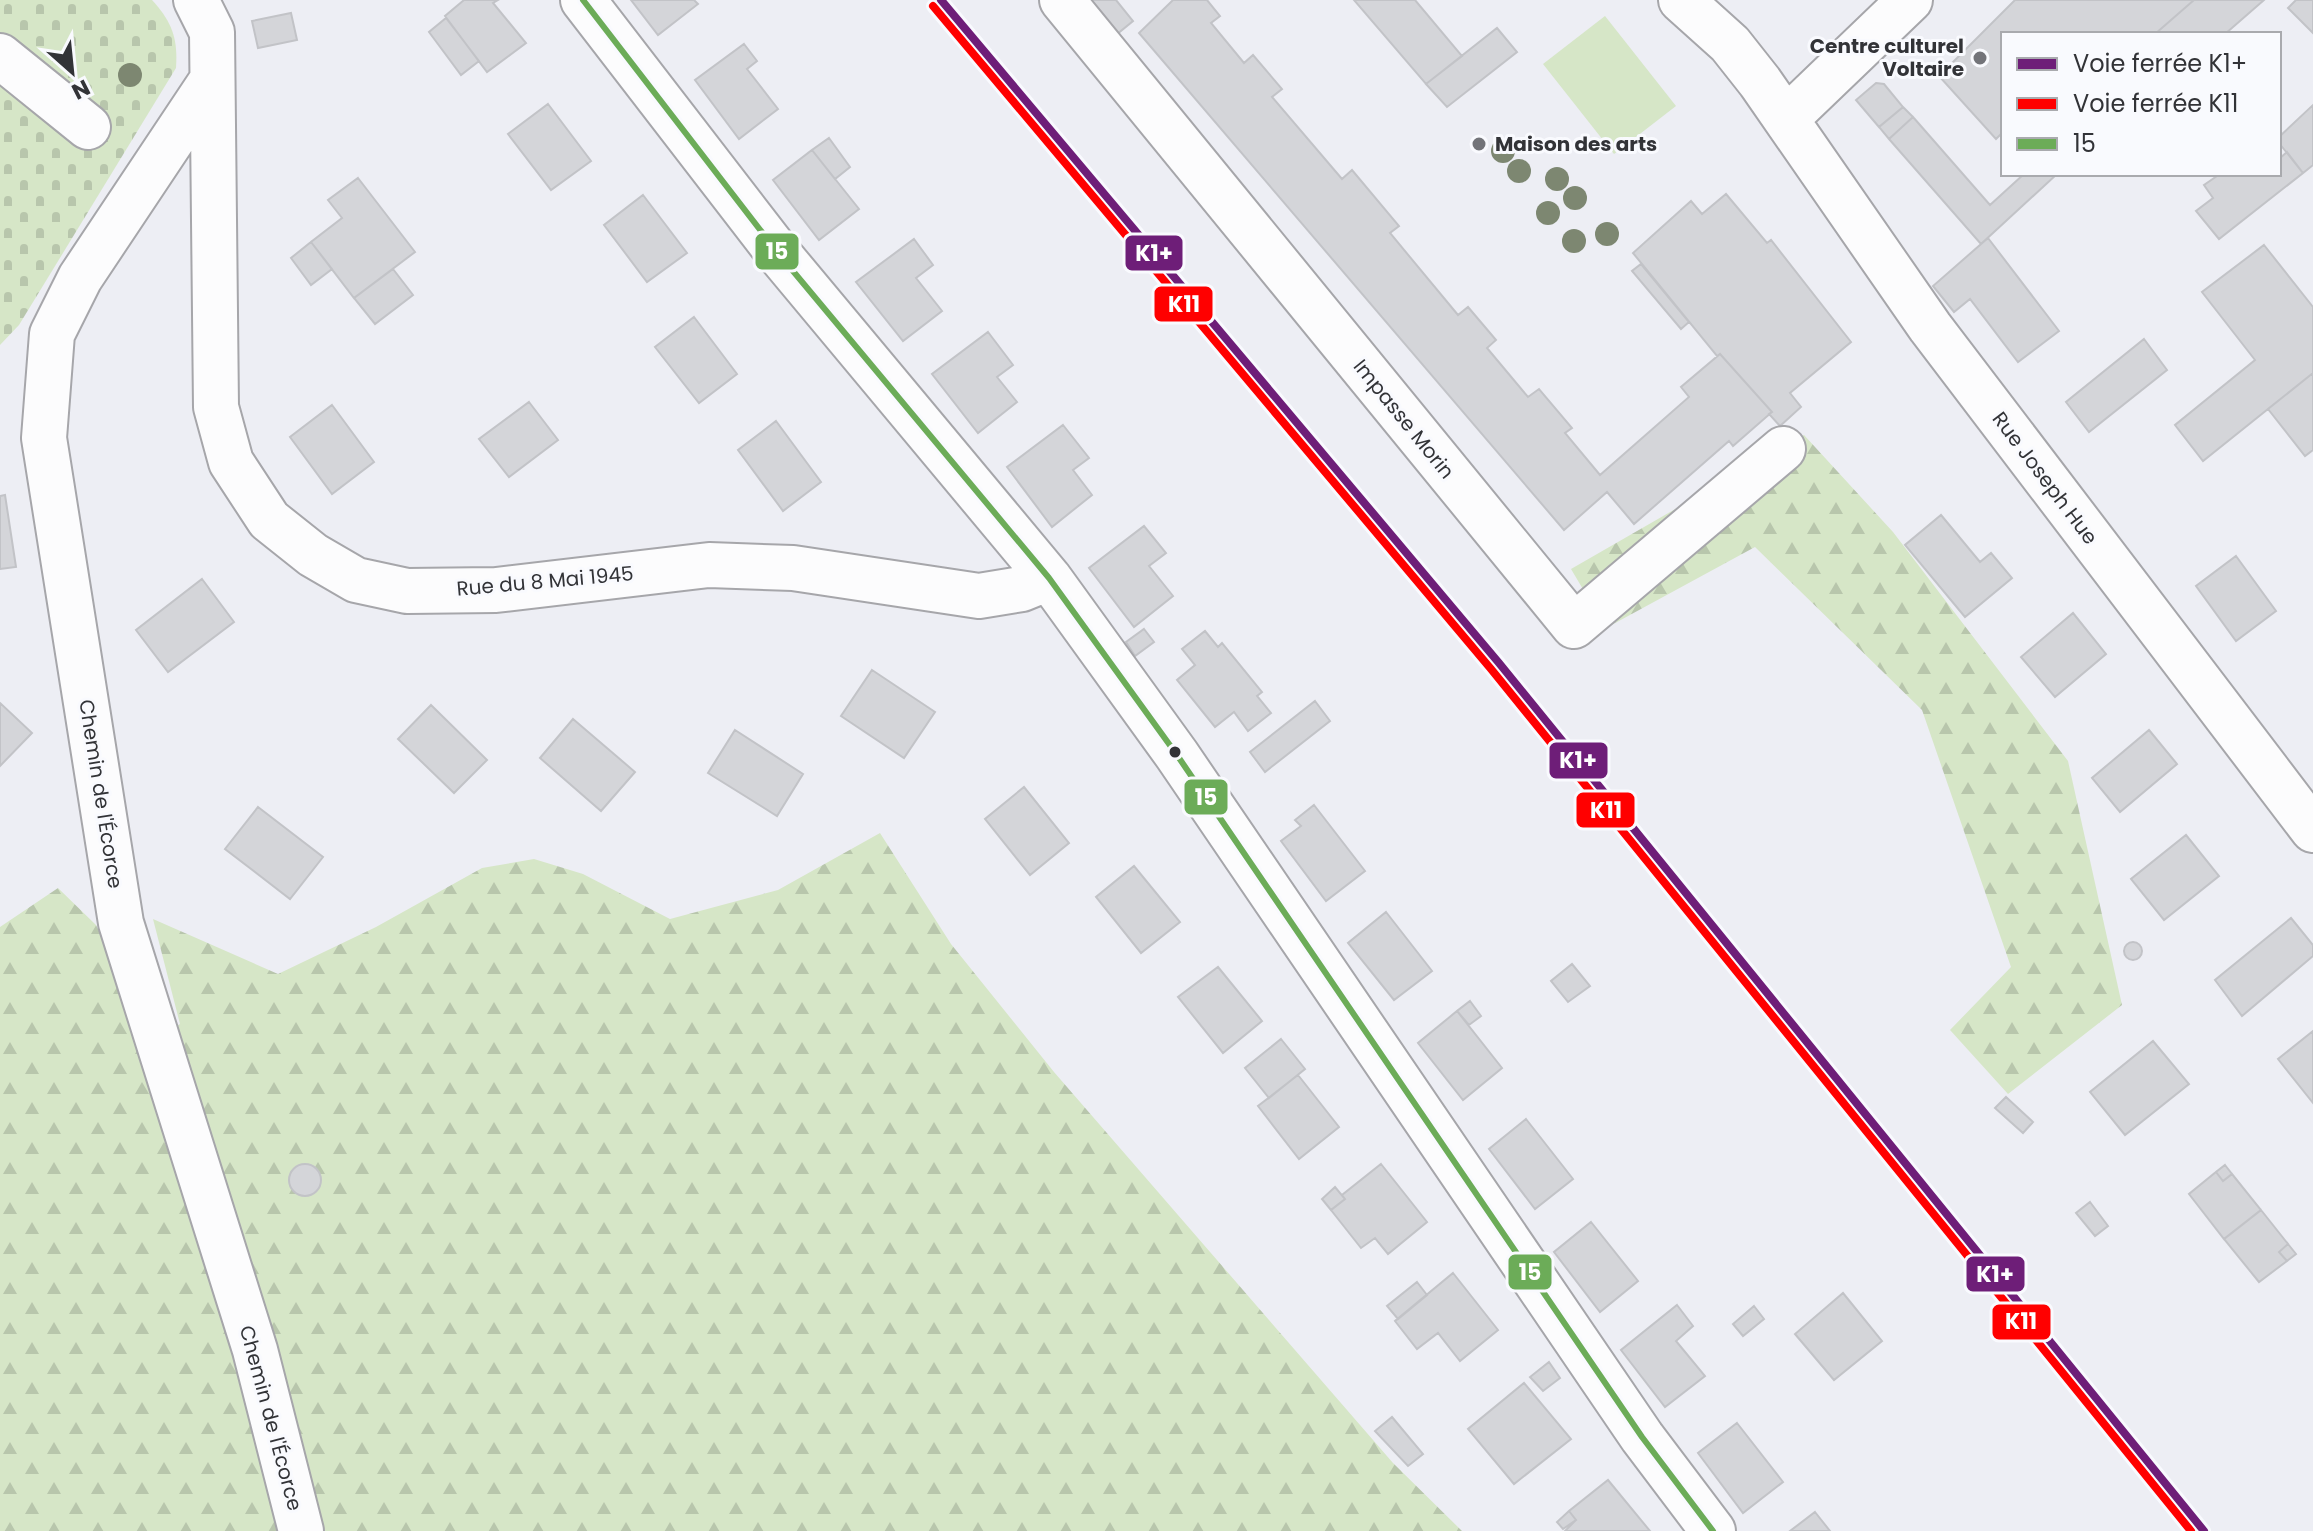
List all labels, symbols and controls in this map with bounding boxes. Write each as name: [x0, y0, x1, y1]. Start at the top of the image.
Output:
north arrow: [32, 32, 112, 112]
place label: Centre culturel Voltaire: [1810, 32, 1964, 83]
legend: [2001, 32, 2281, 176]
text: Voie ferrée K1+: [2073, 47, 2247, 80]
marker: Centre culturel Voltaire: [1971, 49, 1989, 67]
text: N: [66, 72, 95, 107]
text: Voie ferrée K11: [2073, 87, 2238, 120]
text: 15: [2073, 127, 2096, 160]
place label: Maison des arts: [1495, 130, 1657, 158]
marker: Maison des arts: [1470, 135, 1488, 153]
line badge: 15: [754, 232, 800, 271]
line badge: K1+: [1124, 234, 1184, 272]
text: 15: [766, 236, 788, 267]
text: K1+: [1135, 238, 1173, 269]
line badge: K11: [1153, 285, 1214, 323]
text: K11: [1168, 289, 1200, 320]
street label: Impasse Morin: [1347, 353, 1461, 485]
street label: Rue Joseph Hue: [1986, 406, 2104, 550]
street label: Rue du 8 Mai 1945: [455, 559, 635, 603]
street label: Chemin de l'Écorce: [72, 698, 130, 890]
line badge: K1+: [1548, 741, 1609, 780]
unlabelled marker: [1167, 744, 1183, 760]
text: K1+: [1559, 745, 1597, 776]
line badge: 15: [1183, 778, 1229, 816]
text: 15: [1195, 782, 1217, 813]
line badge: K11: [1575, 791, 1636, 829]
text: K11: [1590, 795, 1622, 826]
line badge: 15: [1507, 1253, 1553, 1291]
line badge: K1+: [1965, 1255, 2026, 1293]
text: 15: [1519, 1257, 1541, 1288]
text: K1+: [1976, 1259, 2014, 1290]
line badge: K11: [1991, 1303, 2052, 1341]
text: K11: [2005, 1306, 2037, 1337]
street label: Chemin de l'Écorce: [233, 1322, 309, 1514]

